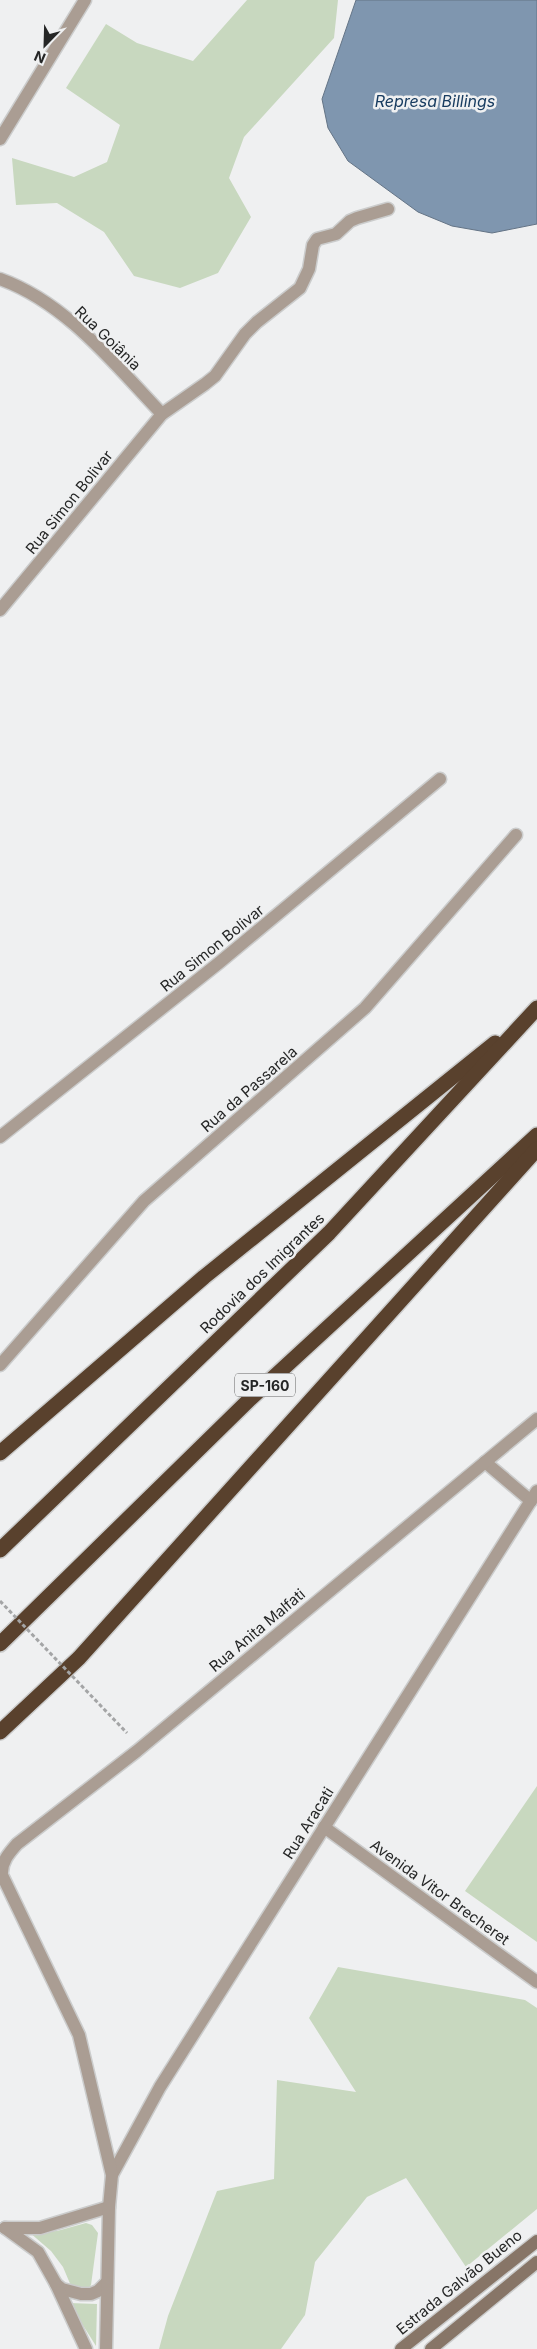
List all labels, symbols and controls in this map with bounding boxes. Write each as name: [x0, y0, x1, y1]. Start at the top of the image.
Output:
north arrow: [20, 20, 70, 70]
text: N: [31, 48, 48, 67]
water label: Represa Billings: [375, 91, 495, 111]
street label: Rua Goiânia: [71, 302, 145, 374]
street label: Rua Simon Bolivar: [21, 446, 117, 558]
street label: Rua Simon Bolivar: [156, 900, 268, 996]
street label: Rua da Passarela: [197, 1042, 301, 1136]
street label: Rodovia dos Imigrantes: [196, 1209, 328, 1337]
road number: SP-160: [235, 1374, 295, 1396]
street label: Rua Anita Malfati: [205, 1584, 309, 1676]
street label: Rua Aracati: [278, 1784, 338, 1862]
street label: Avenida Vitor Brecheret: [367, 1835, 513, 1949]
street label: Estrada Galvão Bueno: [392, 2225, 526, 2339]

